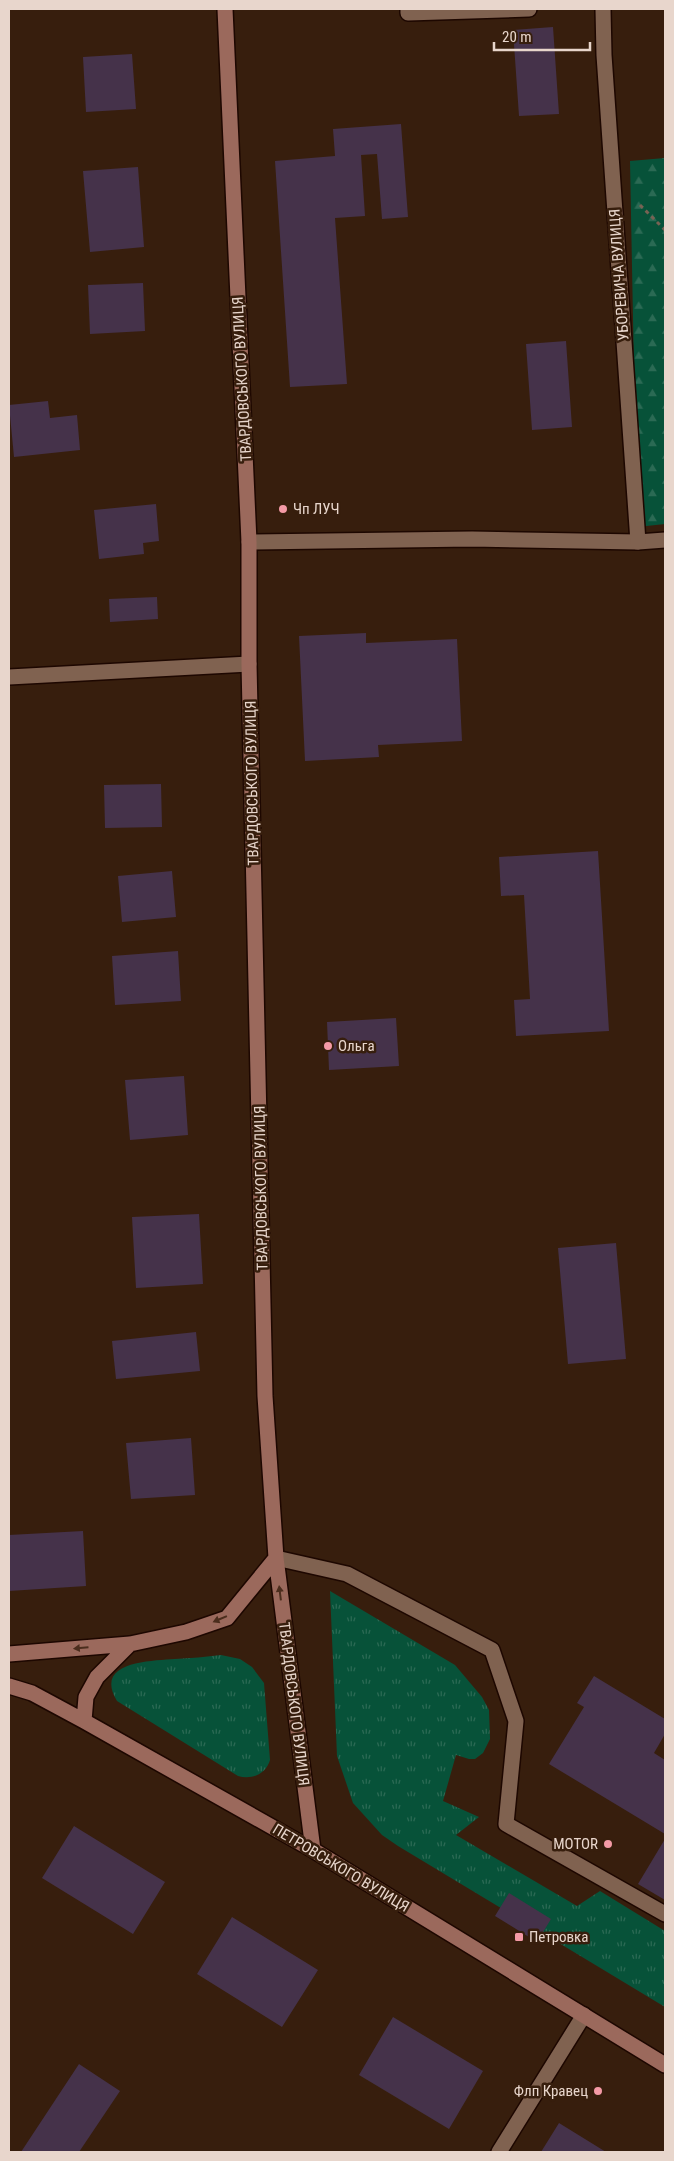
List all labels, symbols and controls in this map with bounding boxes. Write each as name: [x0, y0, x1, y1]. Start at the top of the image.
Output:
scale bar: [494, 20, 590, 52]
text: 20 m: [502, 28, 532, 46]
street label: УБОРЕВИЧА ВУЛИЦЯ: [605, 208, 633, 342]
street label: ТВАРДОВСЬКОГО ВУЛИЦЯ: [229, 296, 255, 462]
place label: Чп ЛУЧ: [293, 500, 340, 518]
marker: Чп ЛУЧ: [277, 503, 289, 515]
street label: ТВАРДОВСЬКОГО ВУЛИЦЯ: [242, 700, 262, 866]
place label: Ольга: [338, 1037, 375, 1055]
marker: Ольга: [322, 1040, 334, 1052]
street label: ТВАРДОВСЬКОГО ВУЛИЦЯ: [251, 1105, 271, 1271]
one-way arrow: [276, 1585, 284, 1601]
one-way arrow: [213, 1616, 227, 1624]
street label: ТВАРДОВСЬКОГО ВУЛИЦЯ: [275, 1621, 313, 1787]
one-way arrow: [73, 1644, 89, 1652]
street label: ПЕТРОВСЬКОГО ВУЛИЦЯ: [270, 1820, 412, 1916]
place label: MOTOR: [553, 1835, 598, 1853]
marker: MOTOR: [602, 1838, 614, 1850]
place label: Петровка: [529, 1928, 589, 1946]
marker: Петровка: [513, 1931, 525, 1943]
place label: Флп Кравец: [514, 2082, 588, 2100]
marker: Флп Кравец: [592, 2085, 604, 2097]

